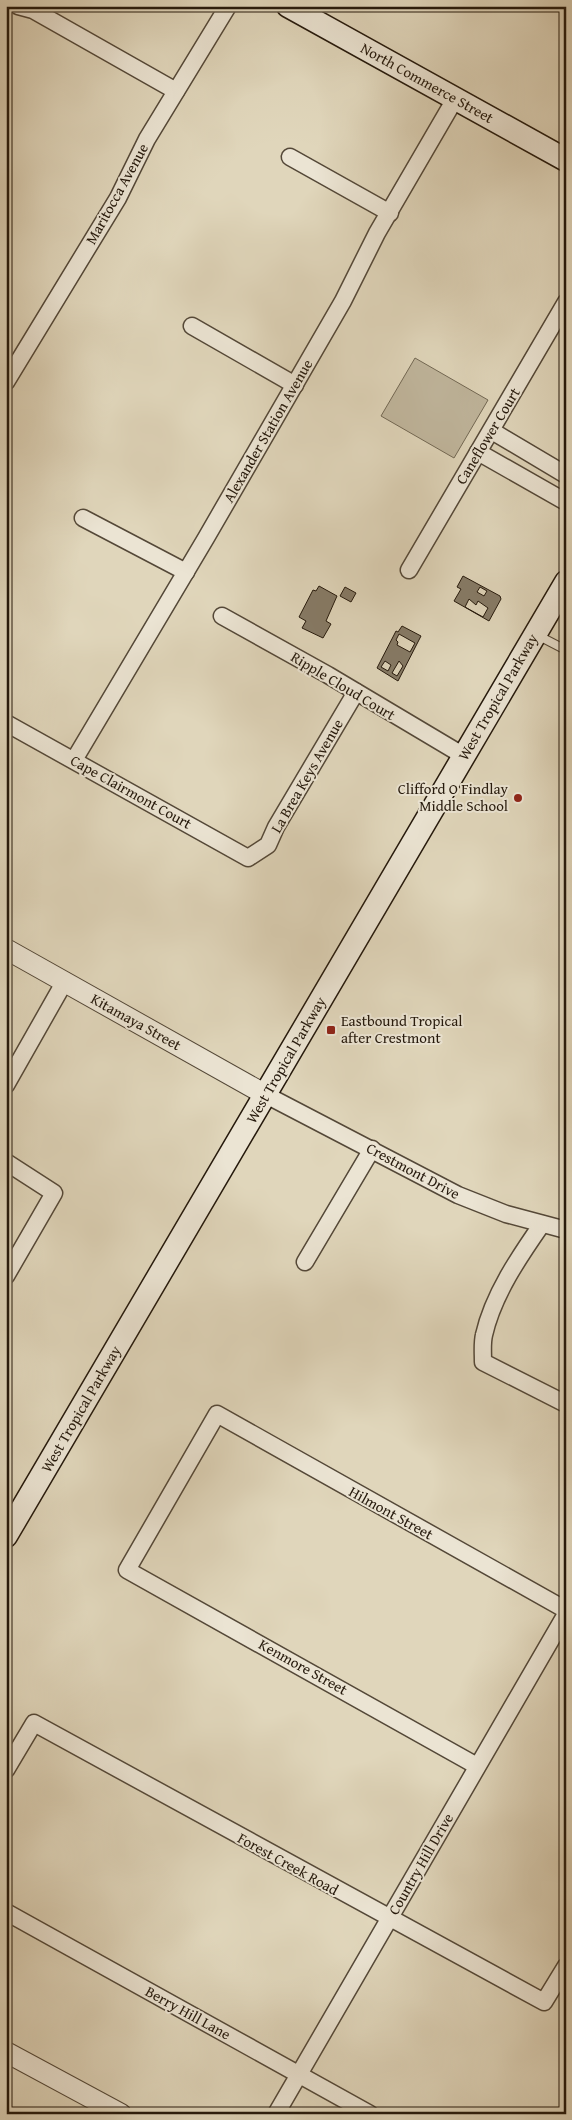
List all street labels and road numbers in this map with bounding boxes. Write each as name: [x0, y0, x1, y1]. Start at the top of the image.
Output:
street label: North Commerce Street: [357, 37, 498, 128]
street label: Maritocca Avenue: [80, 139, 153, 248]
street label: Alexander Station Avenue: [218, 355, 317, 506]
street label: Caneflower Court: [450, 383, 525, 488]
street label: West Tropical Parkway: [453, 629, 543, 764]
street label: Ripple Cloud Court: [287, 646, 400, 725]
street label: La Brea Keys Avenue: [265, 715, 348, 837]
street label: Cape Clairmont Court: [67, 749, 196, 834]
street label: Kitamaya Street: [87, 988, 186, 1055]
street label: West Tropical Parkway: [241, 992, 331, 1127]
street label: Crestmont Drive: [363, 1137, 464, 1204]
street label: West Tropical Parkway: [36, 1341, 126, 1476]
street label: Hilmont Street: [345, 1481, 438, 1545]
street label: Kenmore Street: [255, 1634, 352, 1700]
street label: Country Hill Drive: [383, 1809, 458, 1918]
street label: Forest Creek Road: [234, 1827, 342, 1900]
street label: Berry Hill Lane: [142, 1980, 235, 2045]

